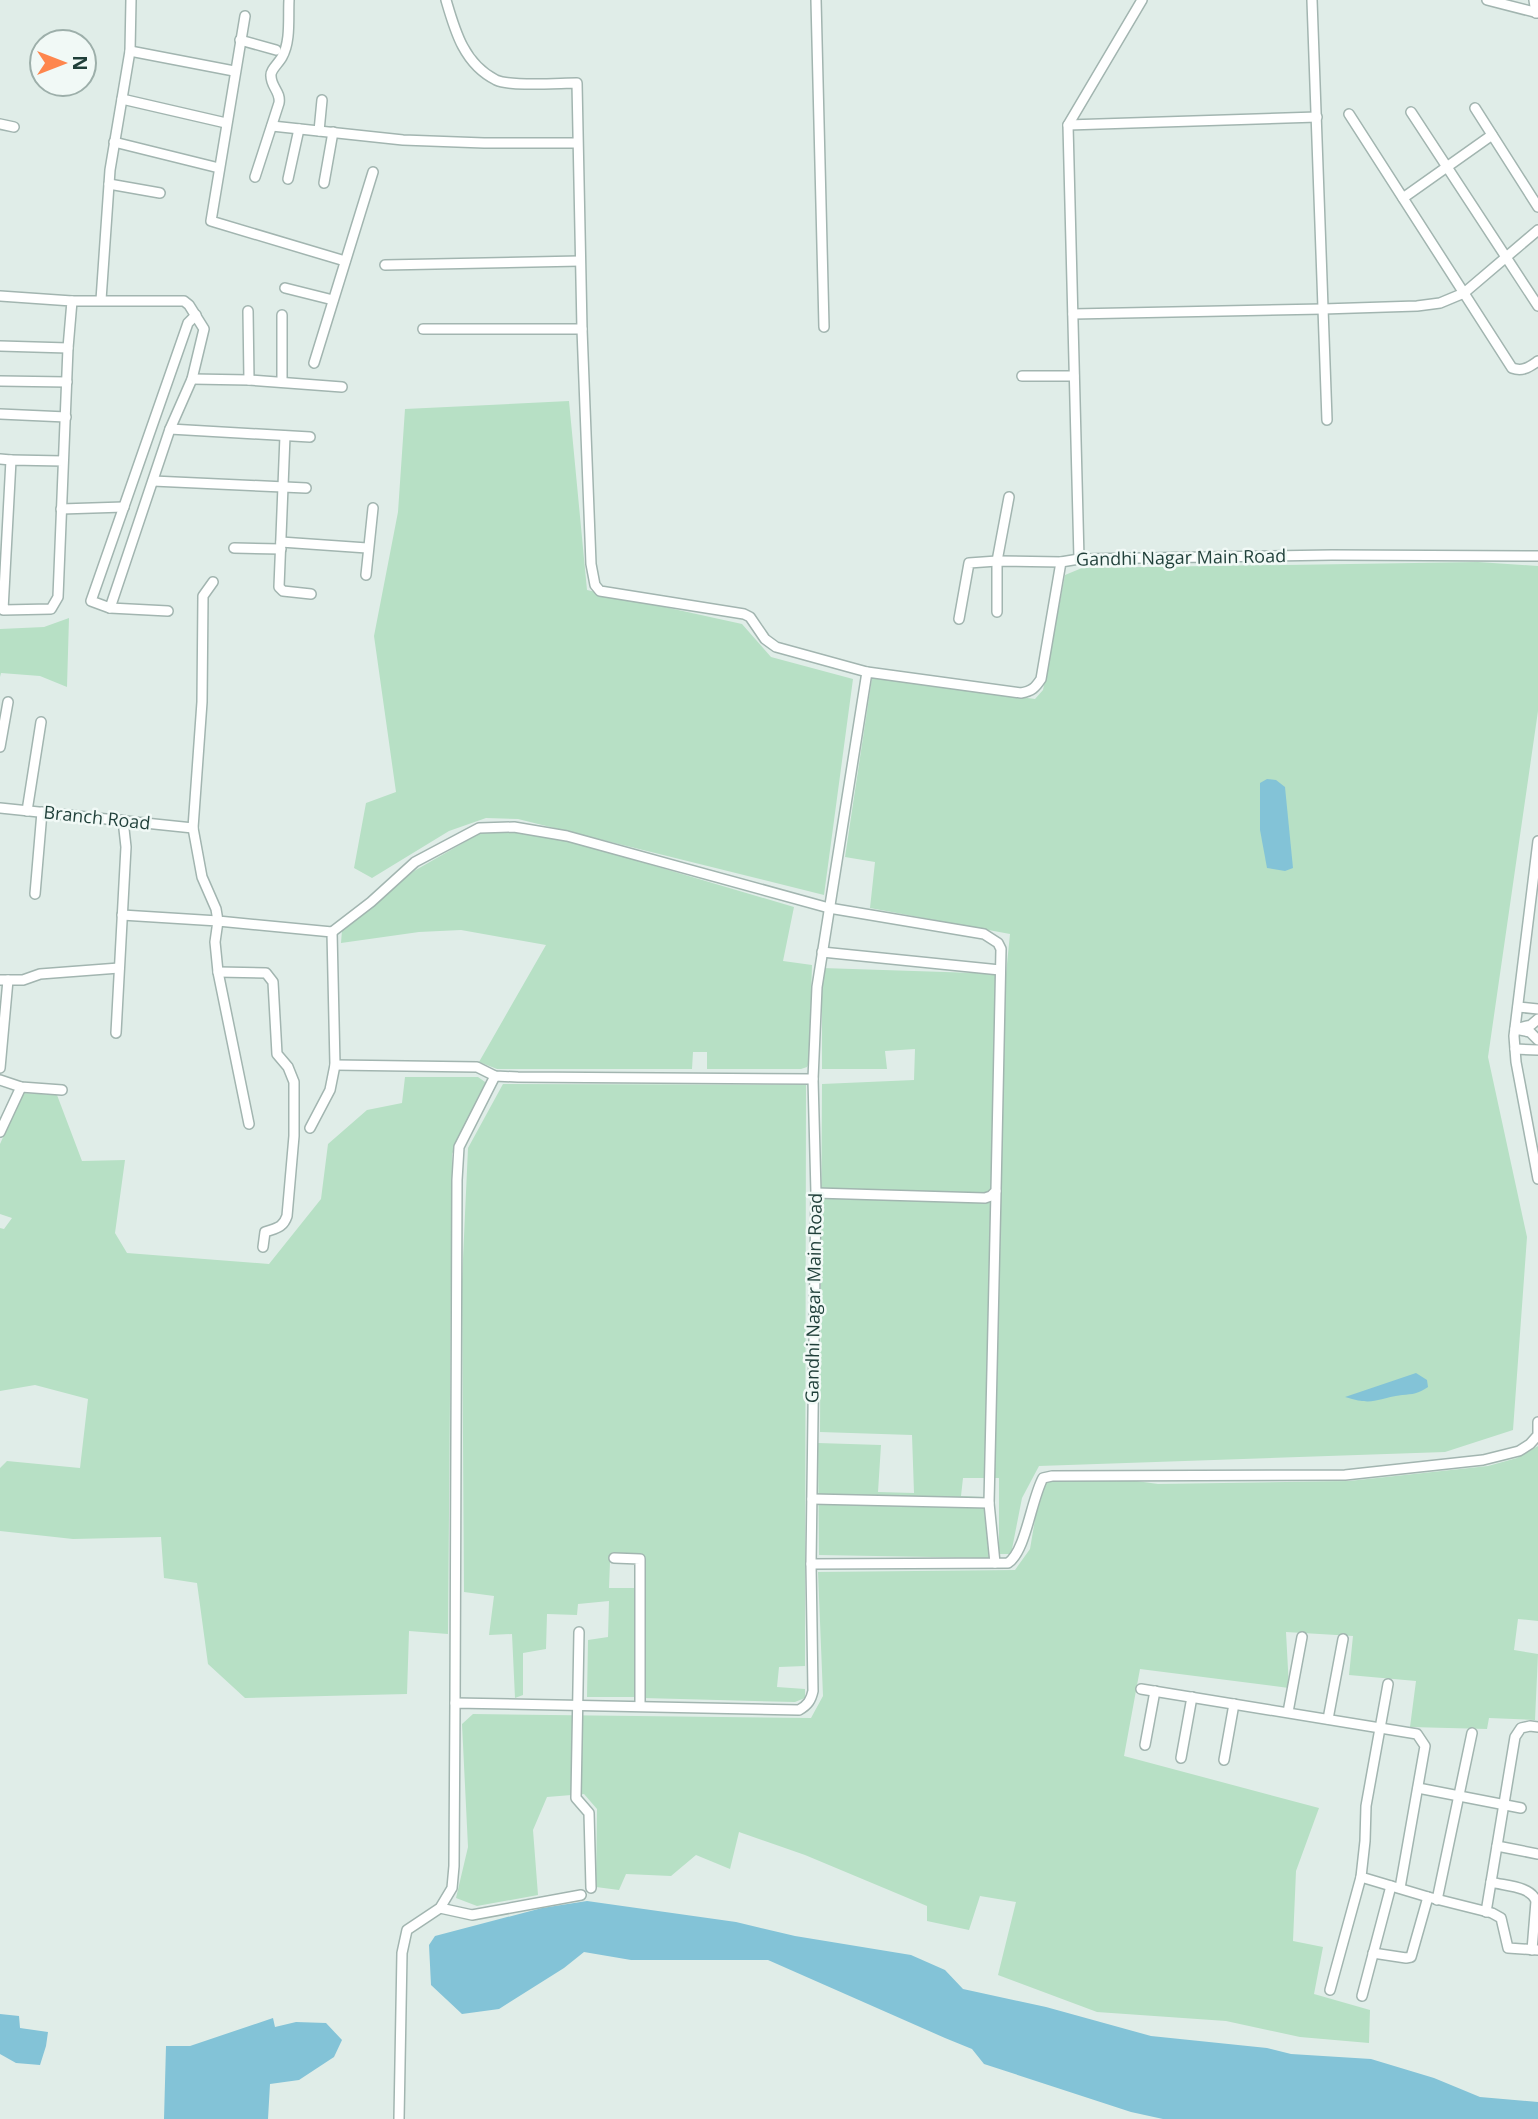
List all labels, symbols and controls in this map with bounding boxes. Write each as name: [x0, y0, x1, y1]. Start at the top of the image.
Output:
north arrow: [28, 28, 98, 98]
text: N: [67, 55, 93, 71]
street label: Gandhi Nagar Main Road: [1076, 543, 1286, 571]
street label: Branch Road: [42, 799, 152, 835]
street label: Gandhi Nagar Main Road: [799, 1193, 827, 1403]

